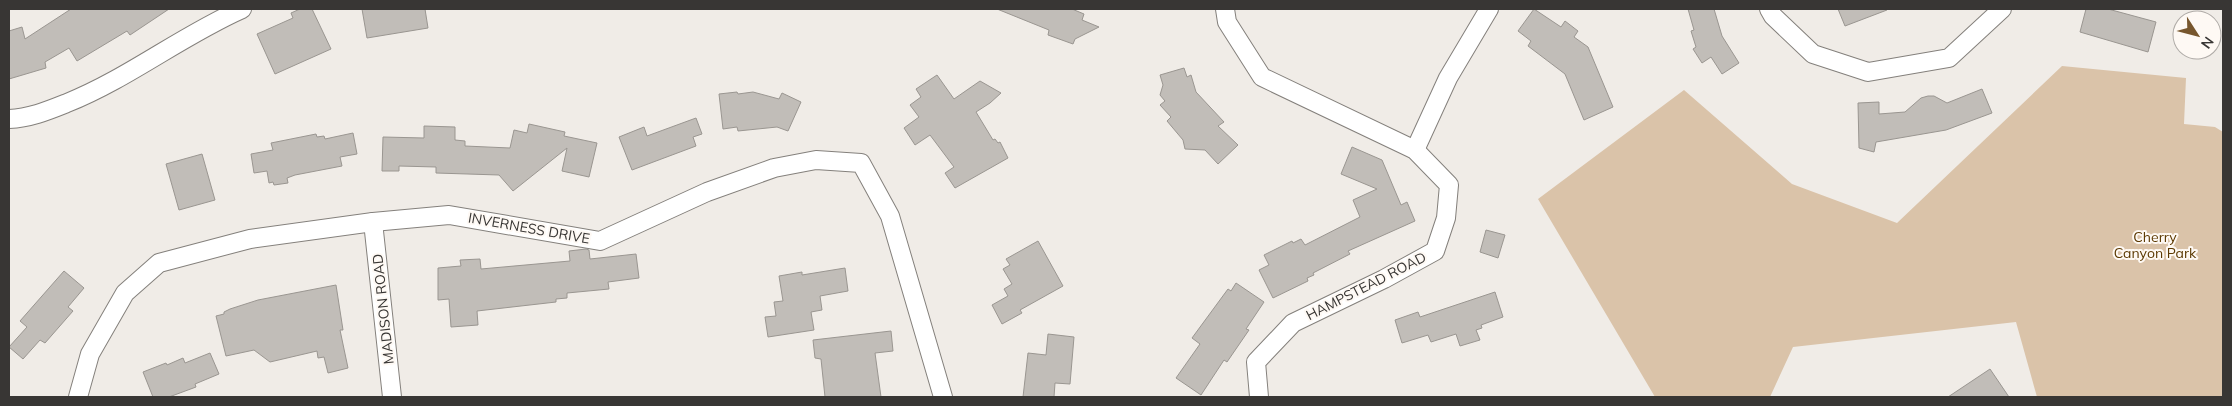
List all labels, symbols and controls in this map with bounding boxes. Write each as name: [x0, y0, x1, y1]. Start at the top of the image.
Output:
north arrow: [2172, 10, 2222, 60]
text: N: [2197, 33, 2218, 52]
street label: INVERNESS DRIVE: [467, 208, 591, 248]
park label: Cherry Canyon Park: [2114, 228, 2197, 262]
street label: HAMPSTEAD ROAD: [1303, 248, 1429, 324]
street label: MADISON ROAD: [368, 253, 398, 365]

